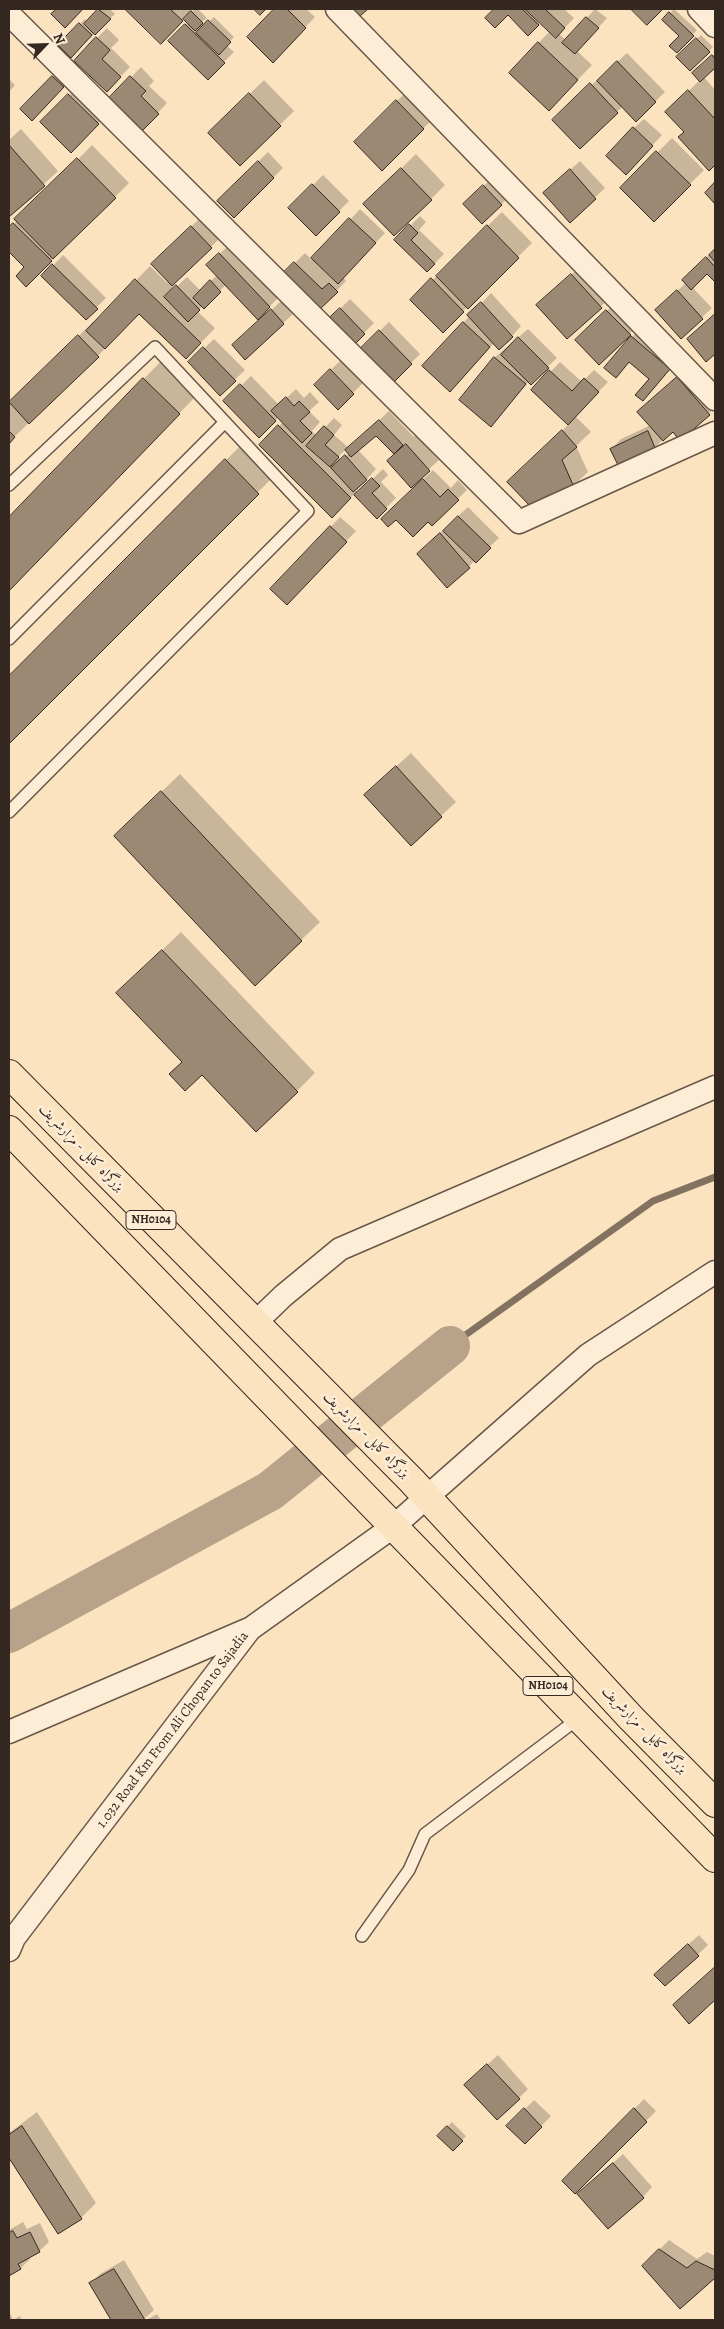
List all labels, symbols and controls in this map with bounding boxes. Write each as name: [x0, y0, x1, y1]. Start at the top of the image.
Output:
north arrow: [20, 20, 70, 70]
text: N: [48, 30, 70, 47]
street label: بزرگراه کابل - مزارشریف: [35, 1101, 127, 1195]
road number: NH0104: [126, 1210, 176, 1230]
street label: بزرگراه کابل - مزارشریف: [319, 1388, 413, 1482]
street label: 1.032 Road Km From Ali Chopan to Sajadia: [93, 1628, 253, 1832]
road number: NH0104: [523, 1676, 573, 1695]
street label: بزرگراه کابل - مزارشریف: [598, 1683, 690, 1777]

